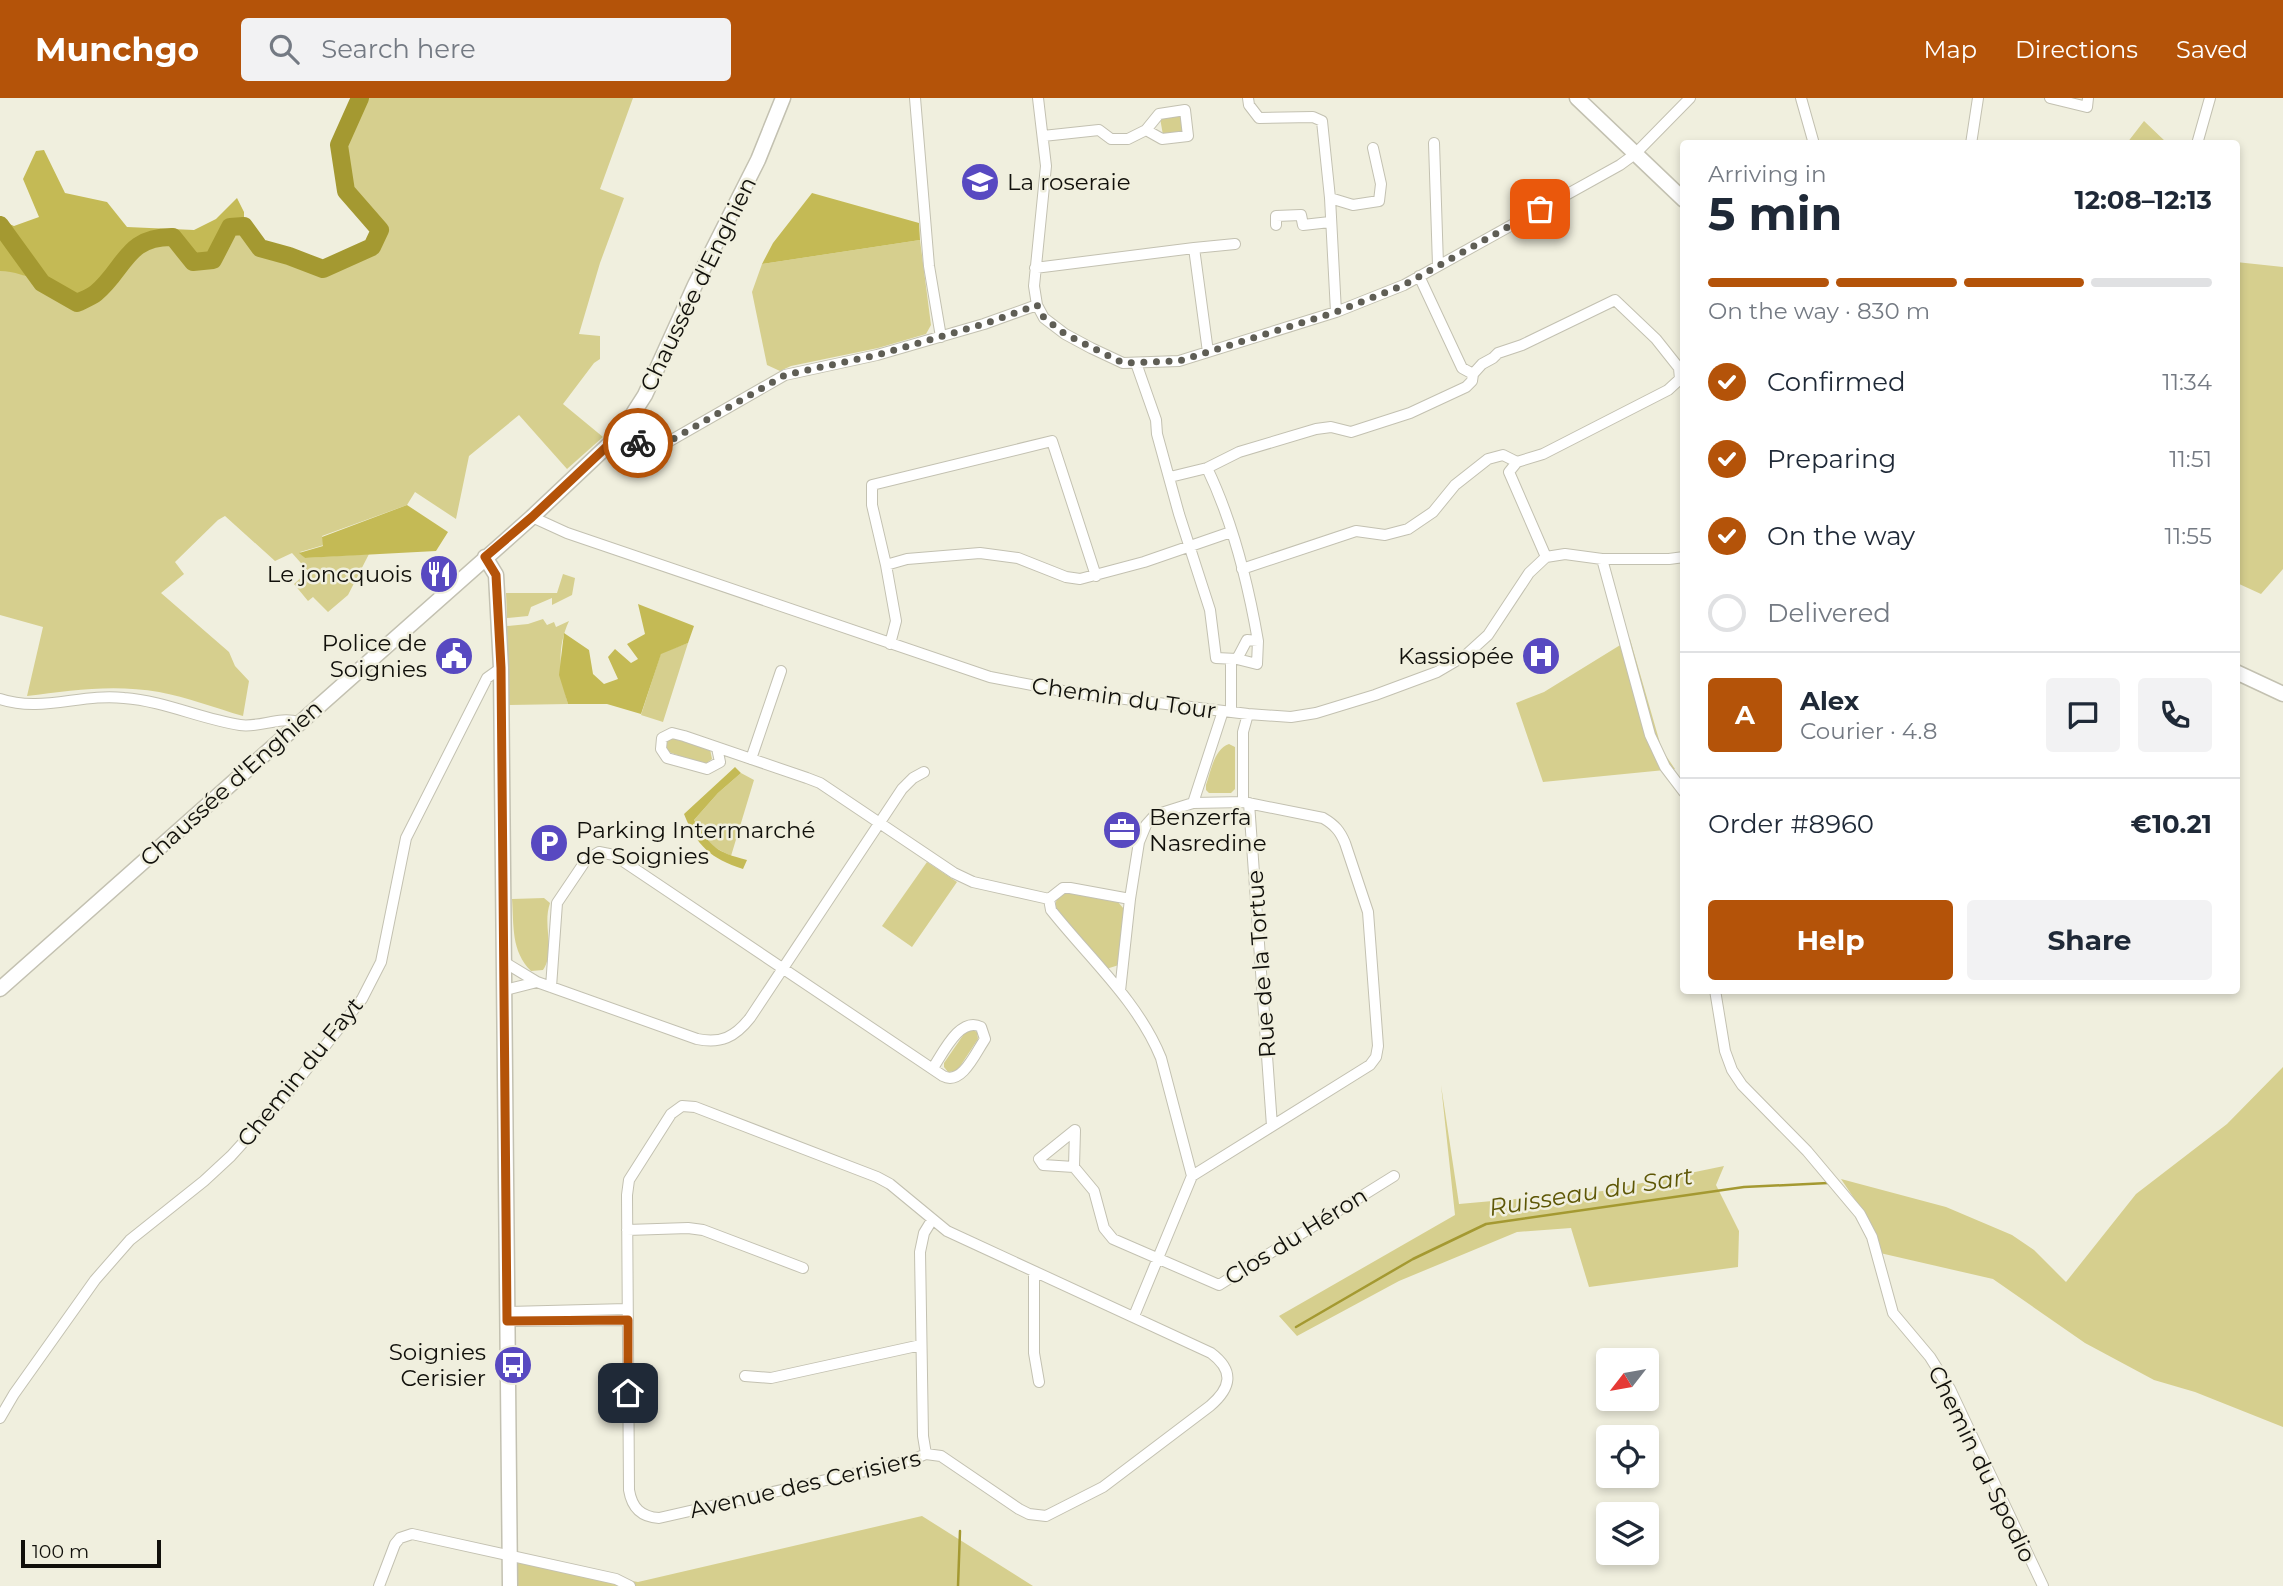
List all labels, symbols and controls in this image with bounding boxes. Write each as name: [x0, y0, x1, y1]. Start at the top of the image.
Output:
search box: [241, 18, 731, 81]
text: Munchgo: [35, 29, 199, 69]
icon: search: [265, 30, 303, 68]
text: Search here: [321, 33, 476, 65]
text: Map: [1924, 35, 1977, 64]
text: Directions: [2015, 35, 2138, 64]
text: Saved: [2176, 35, 2248, 64]
text: Arriving in: [1708, 160, 1827, 188]
school or university icon: La roseraie: [959, 161, 1001, 203]
place label: La roseraie: [1007, 168, 1131, 196]
street label: Chaussée d'Enghien: [634, 172, 762, 396]
pin: [1510, 179, 1570, 239]
text: 12:08–12:13: [2074, 184, 2212, 216]
text: 5 min: [1708, 185, 1842, 242]
icon: bag: [1521, 190, 1559, 228]
text: On the way · 830 m: [1708, 297, 1930, 325]
icon: check: [1708, 363, 1746, 401]
text: Confirmed: [1767, 366, 1906, 398]
text: 11:34: [2162, 368, 2212, 396]
courier: [603, 408, 673, 478]
icon: bike: [619, 424, 657, 462]
icon: check: [1708, 440, 1746, 478]
text: Preparing: [1767, 443, 1896, 475]
text: 11:51: [2169, 445, 2212, 473]
icon: check: [1708, 517, 1746, 555]
text: On the way: [1767, 520, 1915, 552]
text: 11:55: [2165, 522, 2212, 550]
restaurant icon: Le joncquois: [418, 553, 460, 595]
place label: Le joncquois: [267, 560, 412, 588]
text: Delivered: [1767, 597, 1891, 629]
place label: Police de Soignies: [322, 629, 427, 683]
public building icon: Police de Soignies: [433, 635, 475, 677]
hospital icon: Kassiopée: [1520, 635, 1562, 677]
place label: Kassiopée: [1398, 642, 1514, 670]
street label: Chemin du Tour: [1030, 671, 1218, 725]
button: chat: [2046, 678, 2120, 752]
button: phone: [2138, 678, 2212, 752]
text: Alex: [1800, 685, 1859, 717]
street label: Chaussée d'Enghien: [134, 694, 328, 872]
text: A: [1735, 699, 1755, 731]
text: Courier · 4.8: [1800, 717, 1937, 745]
place label: Benzerfa Nasredine: [1149, 803, 1267, 857]
text: Order #8960: [1708, 808, 1874, 840]
text: €10.21: [2131, 808, 2212, 840]
office icon: Benzerfa Nasredine: [1101, 809, 1143, 851]
place label: Parking Intermarché de Soignies: [576, 816, 816, 870]
parking icon: Parking Intermarché de Soignies: [528, 822, 570, 864]
street label: Rue de la Tortue: [1240, 869, 1282, 1059]
button: Help: [1708, 900, 1953, 980]
button: Share: [1967, 900, 2212, 980]
street label: Chemin du Fayt: [231, 992, 369, 1152]
water label: Ruisseau du Sart: [1487, 1161, 1695, 1222]
street label: Clos du Héron: [1220, 1181, 1372, 1291]
place label: Soignies Cerisier: [389, 1338, 486, 1392]
bus stop icon: Soignies Cerisier: [492, 1344, 534, 1386]
north arrow: [1596, 1348, 1659, 1410]
map controls: [1596, 1348, 1659, 1565]
street label: Chemin du Spodio: [1922, 1361, 2042, 1567]
pin: [598, 1363, 658, 1423]
icon: home: [609, 1374, 647, 1412]
button: locate: [1596, 1425, 1659, 1488]
street label: Avenue des Cerisiers: [687, 1444, 923, 1524]
button: layers: [1596, 1502, 1659, 1565]
scale bar: [21, 1537, 161, 1569]
text: 100 m: [32, 1540, 89, 1563]

